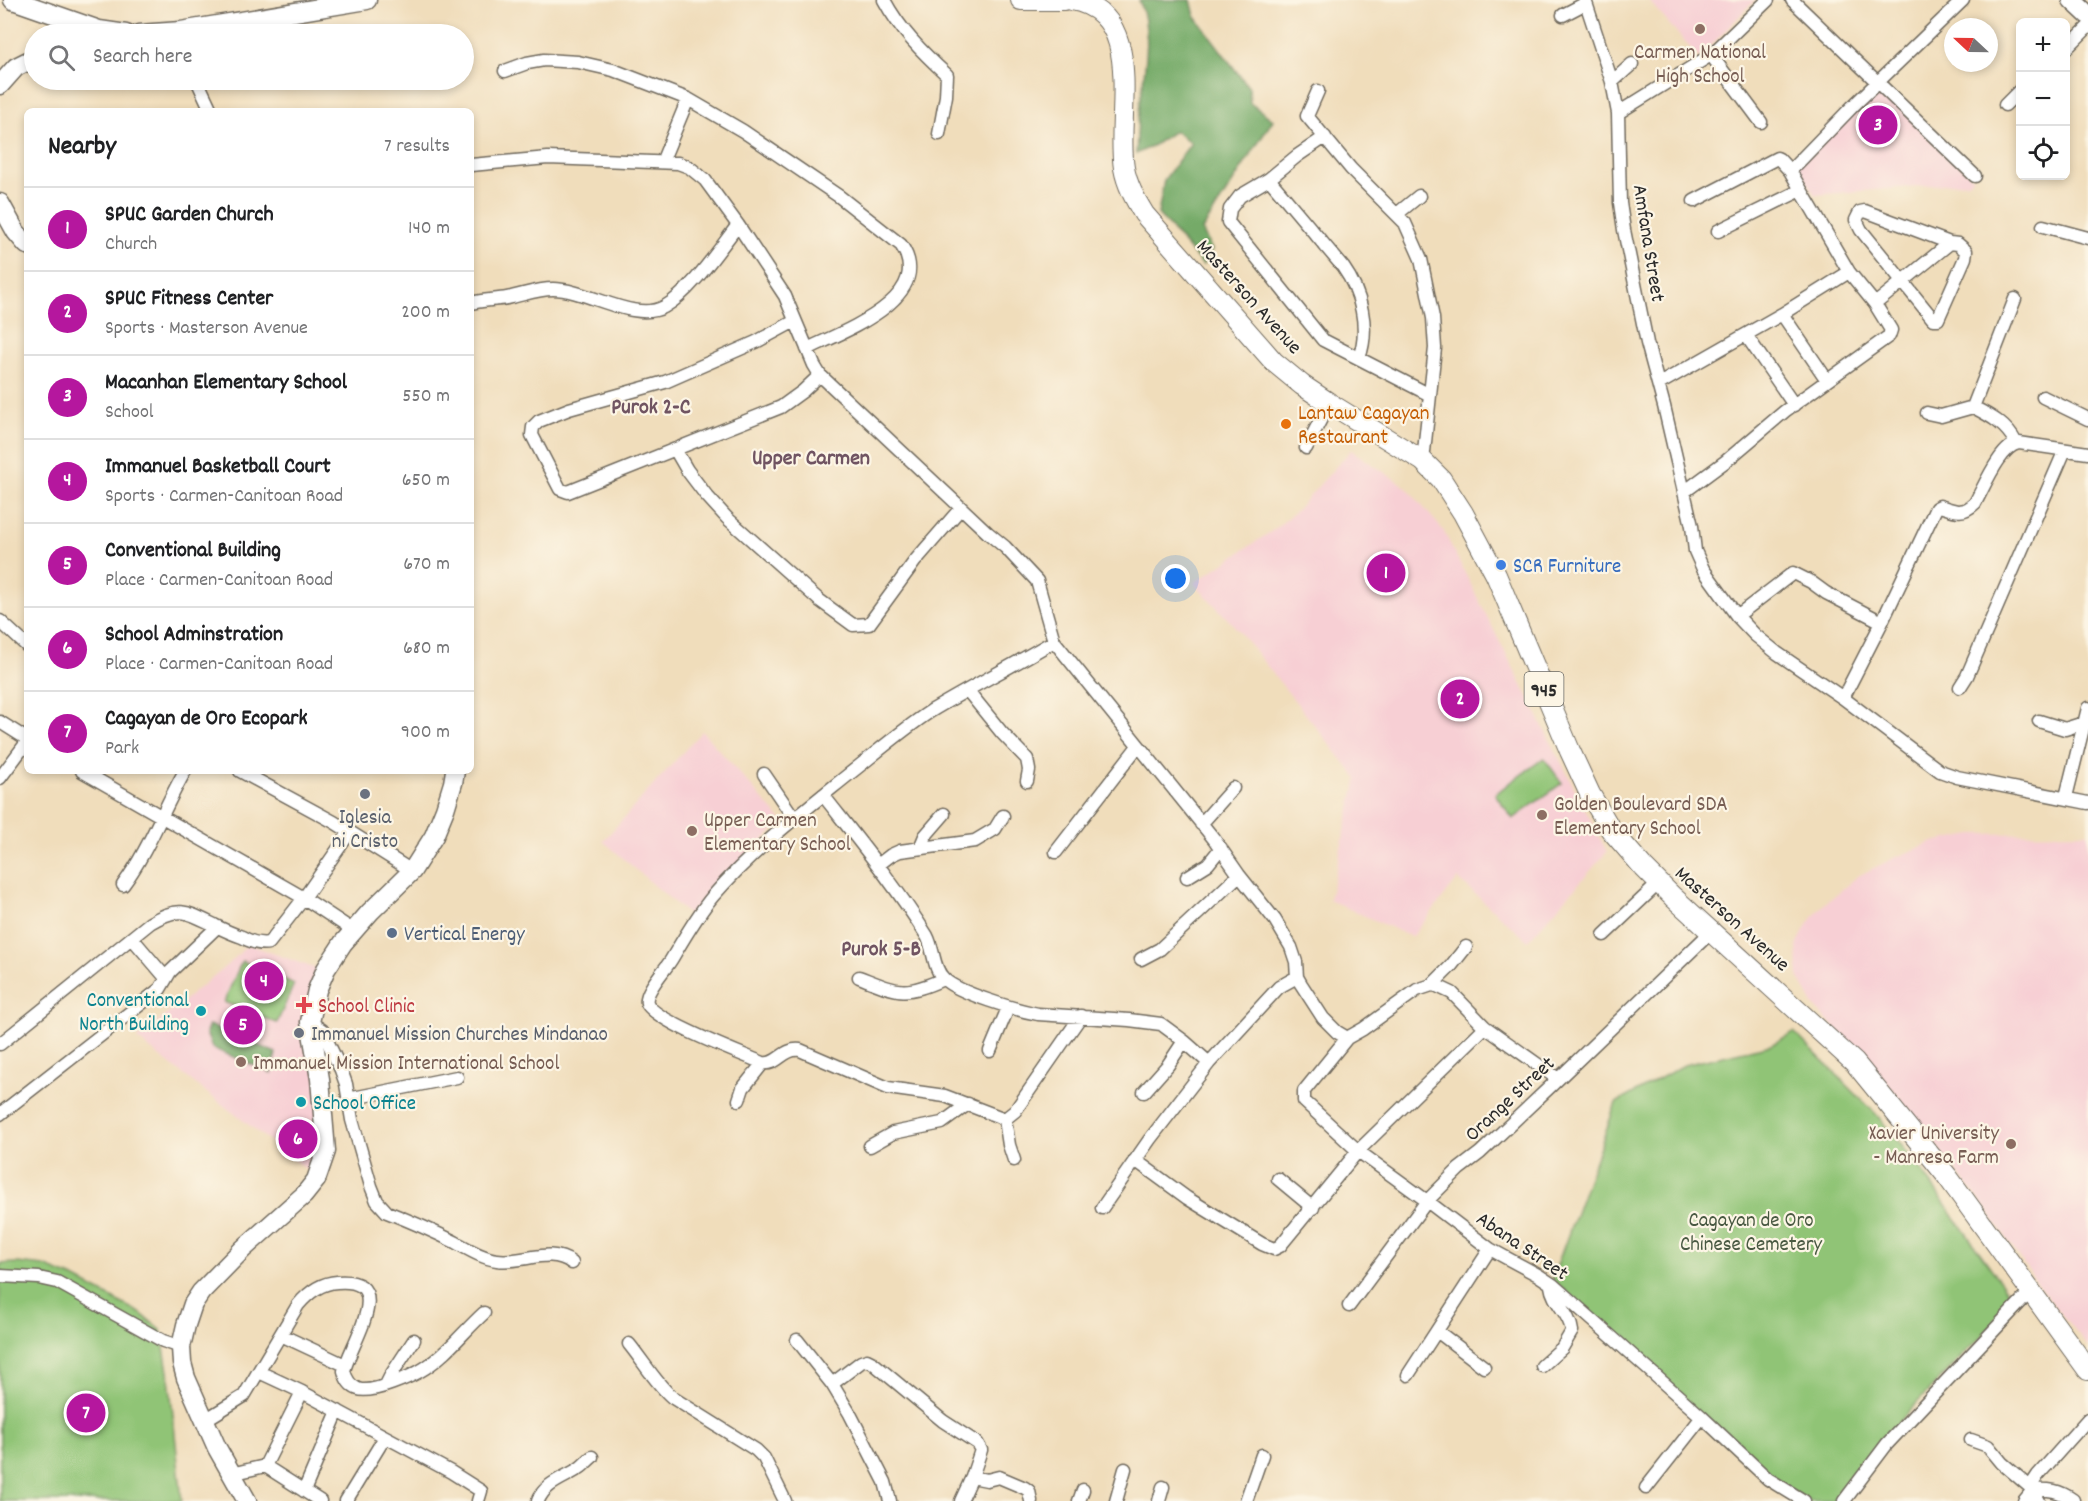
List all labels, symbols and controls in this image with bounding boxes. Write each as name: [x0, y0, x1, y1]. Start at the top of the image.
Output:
north arrow: [1944, 18, 1998, 72]
map controls: [2016, 18, 2070, 180]
button: +: [2016, 18, 2070, 72]
marker: Carmen National High School: [1693, 22, 1707, 36]
search box: [24, 24, 474, 90]
place label: Carmen National High School: [1634, 39, 1766, 93]
icon: search: [45, 41, 78, 74]
text: Search here: [93, 42, 192, 73]
button: −: [2016, 72, 2070, 126]
pin: 3: [1858, 102, 1898, 148]
button: locate: [2016, 126, 2070, 180]
text: Nearby: [48, 129, 116, 166]
text: 7 results: [384, 133, 450, 161]
street label: Amfana Street: [1623, 183, 1671, 305]
text: SPUC Garden Church: [105, 200, 274, 231]
text: 1: [65, 215, 70, 243]
text: 140 m: [408, 215, 450, 243]
text: Church: [105, 231, 157, 259]
street label: Masterson Avenue: [1188, 234, 1308, 362]
text: SPUC Fitness Center: [105, 284, 273, 315]
text: 2: [63, 299, 72, 327]
text: 200 m: [401, 299, 450, 327]
text: Sports · Masterson Avenue: [105, 315, 308, 343]
text: Macanhan Elementary School: [105, 368, 347, 399]
text: 3: [63, 383, 72, 411]
text: 550 m: [402, 383, 450, 411]
district label: Purok 2-C: [611, 393, 691, 424]
text: School: [105, 399, 154, 427]
place label: Lantaw Cagayan Restaurant: [1298, 400, 1429, 454]
marker: Lantaw Cagayan Restaurant: [1279, 417, 1293, 431]
district label: Upper Carmen: [752, 444, 870, 475]
text: Immanuel Basketball Court: [105, 452, 331, 483]
text: 4: [63, 467, 72, 495]
text: 650 m: [402, 467, 450, 495]
text: Sports · Carmen-Canitoan Road: [105, 483, 343, 511]
text: Conventional Building: [105, 536, 281, 567]
pin: 1: [1366, 550, 1406, 596]
text: 5: [63, 551, 72, 579]
text: 670 m: [403, 551, 450, 579]
place label: SCR Furniture: [1513, 553, 1621, 583]
marker: SCR Furniture: [1494, 558, 1508, 572]
your location: [1161, 564, 1190, 593]
text: Place · Carmen-Canitoan Road: [105, 567, 333, 595]
text: School Adminstration: [105, 620, 283, 651]
text: 6: [63, 635, 72, 663]
text: 680 m: [403, 635, 450, 663]
text: Place · Carmen-Canitoan Road: [105, 651, 333, 679]
road number: 945: [1524, 672, 1564, 706]
pin: 2: [1440, 676, 1480, 722]
text: Cagayan de Oro Ecopark: [105, 704, 308, 735]
text: 7: [64, 719, 71, 747]
text: 900 m: [401, 719, 450, 747]
text: Park: [105, 735, 139, 763]
marker: Iglesia ni Cristo: [358, 787, 372, 801]
place label: Golden Boulevard SDA Elementary School: [1554, 791, 1728, 845]
place label: Iglesia ni Cristo: [332, 804, 398, 858]
place label: Upper Carmen Elementary School: [704, 807, 851, 861]
marker: Golden Boulevard SDA Elementary School: [1535, 808, 1549, 822]
marker: Upper Carmen Elementary School: [685, 824, 699, 838]
street label: Masterson Avenue: [1667, 860, 1795, 980]
place label: Vertical Energy: [404, 921, 525, 951]
marker: Vertical Energy: [385, 926, 399, 940]
district label: Purok 5-B: [841, 935, 921, 966]
pin: 4: [244, 958, 284, 1004]
place label: Conventional North Building: [79, 987, 189, 1041]
place label: School Clinic: [318, 993, 415, 1023]
marker: School Clinic: [295, 996, 313, 1014]
pin: 5: [224, 1002, 262, 1048]
marker: Conventional North Building: [194, 1004, 208, 1018]
place label: Immanuel Mission Churches Mindanao: [311, 1021, 608, 1051]
marker: Immanuel Mission Churches Mindanao: [292, 1026, 306, 1040]
place label: Immanuel Mission International School: [253, 1050, 559, 1080]
street label: Orange Street: [1459, 1050, 1563, 1150]
marker: Immanuel Mission International School: [234, 1055, 248, 1069]
place label: School Office: [313, 1090, 416, 1120]
marker: School Office: [294, 1095, 308, 1109]
pin: 6: [278, 1116, 318, 1162]
place label: Xavier University - Manresa Farm: [1869, 1120, 1999, 1174]
marker: Xavier University - Manresa Farm: [2004, 1137, 2018, 1151]
street label: Abana Street: [1469, 1205, 1574, 1290]
park label: Cagayan de Oro Chinese Cemetery: [1680, 1207, 1823, 1261]
pin: 7: [66, 1390, 106, 1436]

